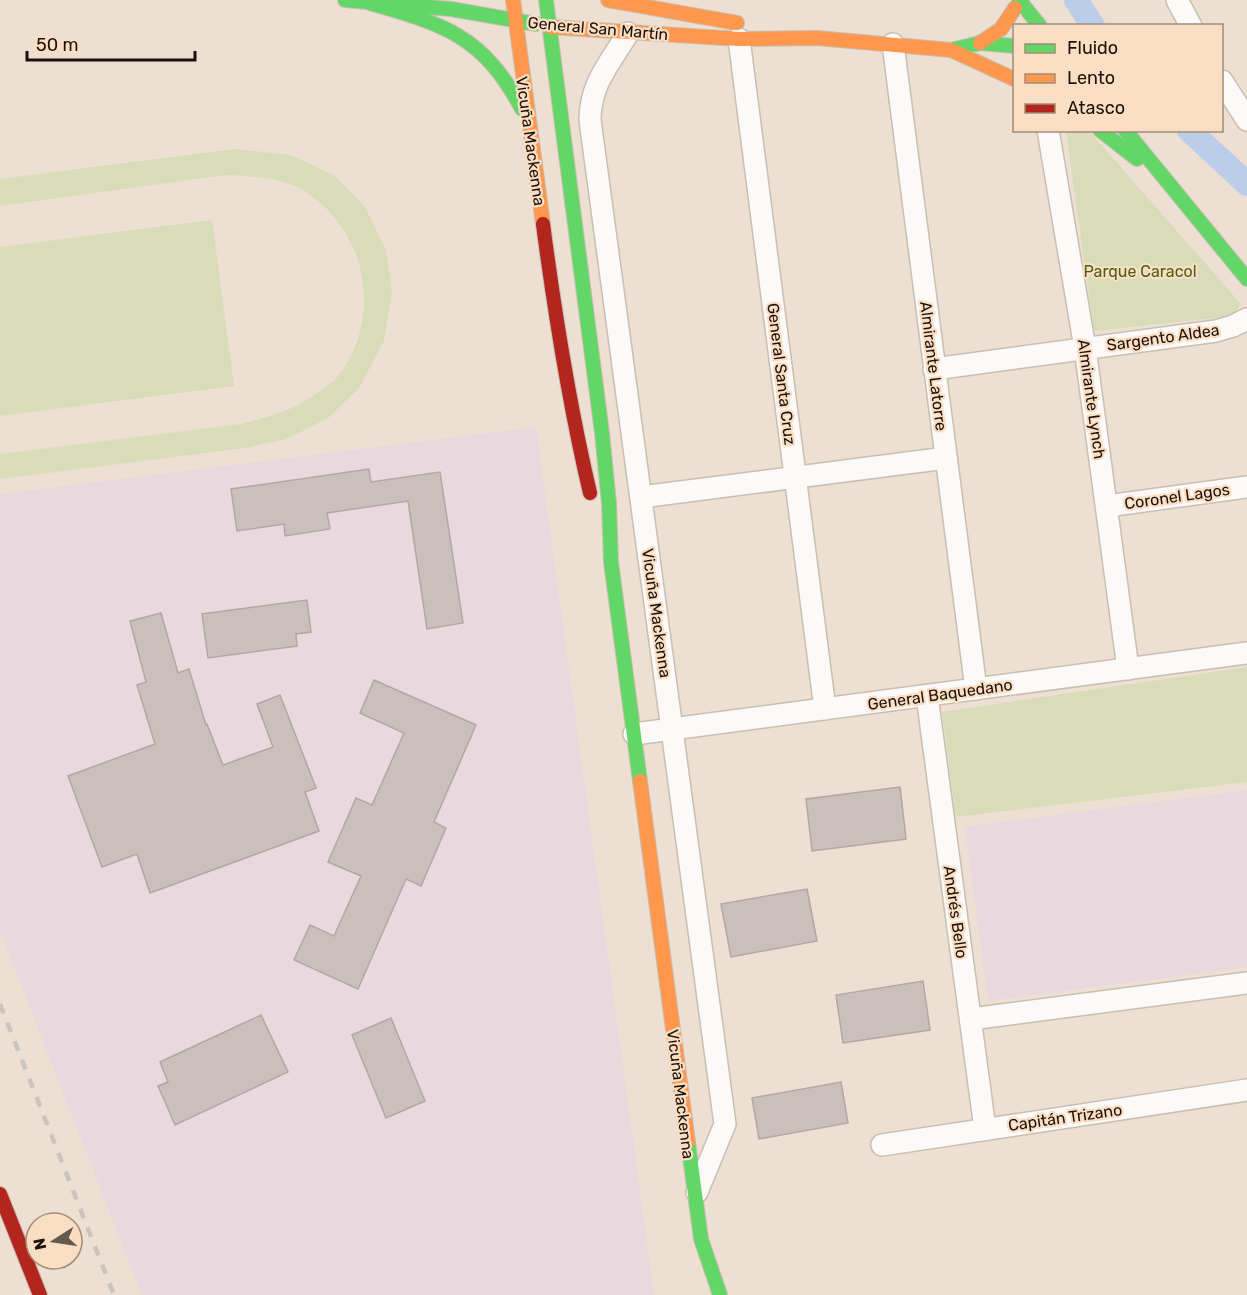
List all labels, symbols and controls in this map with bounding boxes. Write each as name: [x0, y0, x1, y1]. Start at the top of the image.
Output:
street label: General San Martín: [527, 13, 669, 44]
scale bar: [27, 24, 195, 62]
legend: [1013, 24, 1223, 132]
text: 50 m: [36, 34, 79, 56]
text: Fluido: [1067, 37, 1118, 59]
text: Lento: [1067, 67, 1115, 89]
street label: Vicuña Mackenna: [512, 75, 549, 207]
text: Atasco: [1067, 97, 1125, 119]
park label: Parque Caracol: [1083, 262, 1197, 281]
street label: Almirante Latorre: [916, 300, 951, 432]
street label: General Santa Cruz: [763, 302, 800, 446]
street label: Sargento Aldea: [1105, 320, 1221, 355]
street label: Almirante Lynch: [1074, 338, 1109, 460]
street label: Coronel Lagos: [1123, 480, 1231, 513]
street label: Vicuña Mackenna: [638, 547, 675, 679]
street label: General Baquedano: [866, 675, 1014, 714]
street label: Andrés Bello: [940, 864, 971, 960]
street label: Vicuña Mackenna: [663, 1028, 698, 1160]
street label: Capitán Trizano: [1007, 1100, 1123, 1135]
north arrow: [24, 1211, 84, 1271]
text: N: [29, 1236, 50, 1252]

